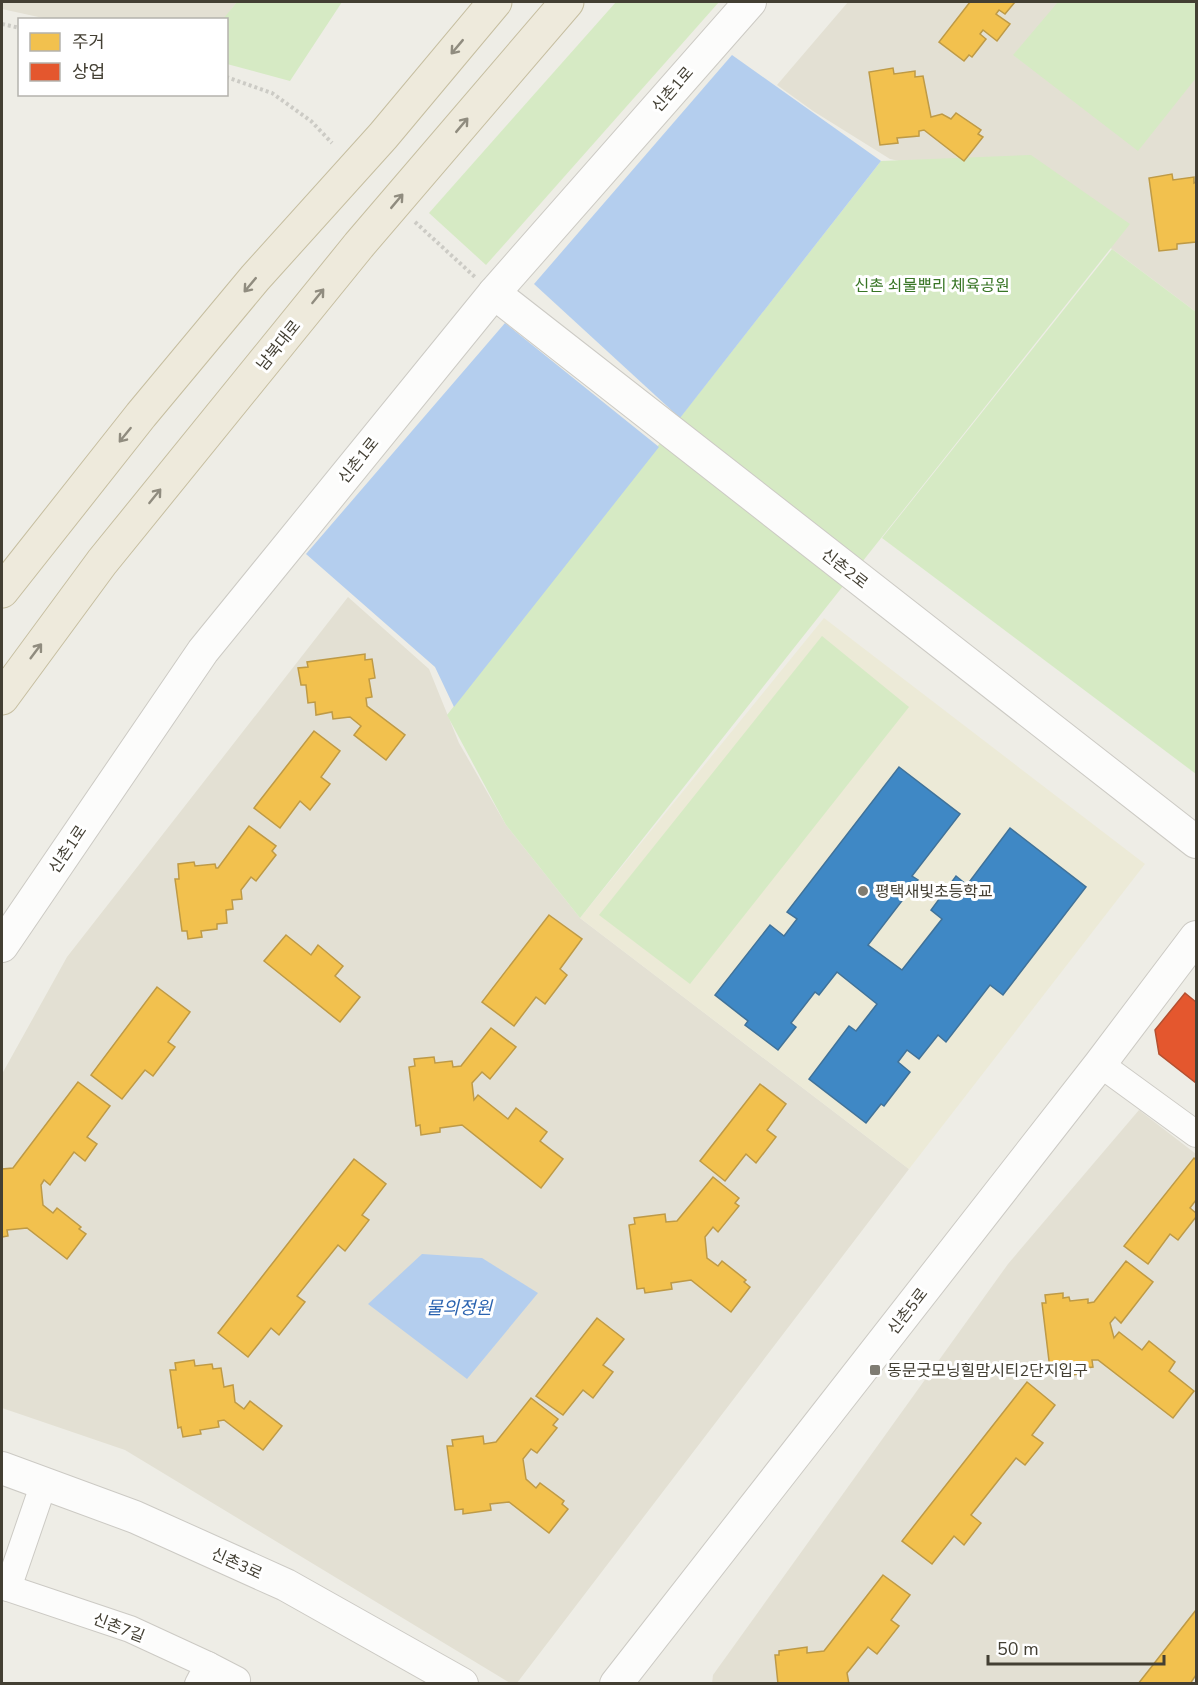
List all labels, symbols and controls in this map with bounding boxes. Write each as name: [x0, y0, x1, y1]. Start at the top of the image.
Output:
legend: [18, 18, 228, 96]
text: 주거: [72, 30, 105, 54]
one-way arrow: [451, 38, 464, 54]
text: 상업: [72, 60, 105, 84]
street label: 신촌1로: [647, 62, 699, 117]
one-way arrow: [455, 118, 469, 133]
one-way arrow: [391, 193, 404, 209]
park label: 신촌 쇠물뿌리 체육공원: [854, 275, 1010, 297]
one-way arrow: [243, 277, 256, 293]
one-way arrow: [311, 289, 325, 304]
street label: 남북대로: [252, 316, 306, 375]
one-way arrow: [118, 427, 132, 442]
street label: 신촌1로: [333, 433, 384, 488]
one-way arrow: [149, 488, 162, 504]
street label: 신촌2로: [816, 544, 873, 594]
one-way arrow: [30, 643, 43, 659]
street label: 신촌1로: [44, 821, 92, 878]
place label: 평택새빛초등학교: [875, 881, 993, 903]
marker: 평택새빛초등학교: [856, 884, 870, 898]
street label: 신촌5로: [883, 1283, 933, 1340]
water label: 물의정원: [426, 1296, 494, 1320]
place label: 동문굿모닝힐맘시티2단지입구: [887, 1360, 1088, 1382]
marker: 동문굿모닝힐맘시티2단지입구: [868, 1363, 882, 1377]
street label: 신촌3로: [208, 1543, 266, 1585]
street label: 신촌7길: [90, 1608, 148, 1648]
scale bar: [988, 1628, 1164, 1666]
text: 50 m: [997, 1637, 1039, 1661]

